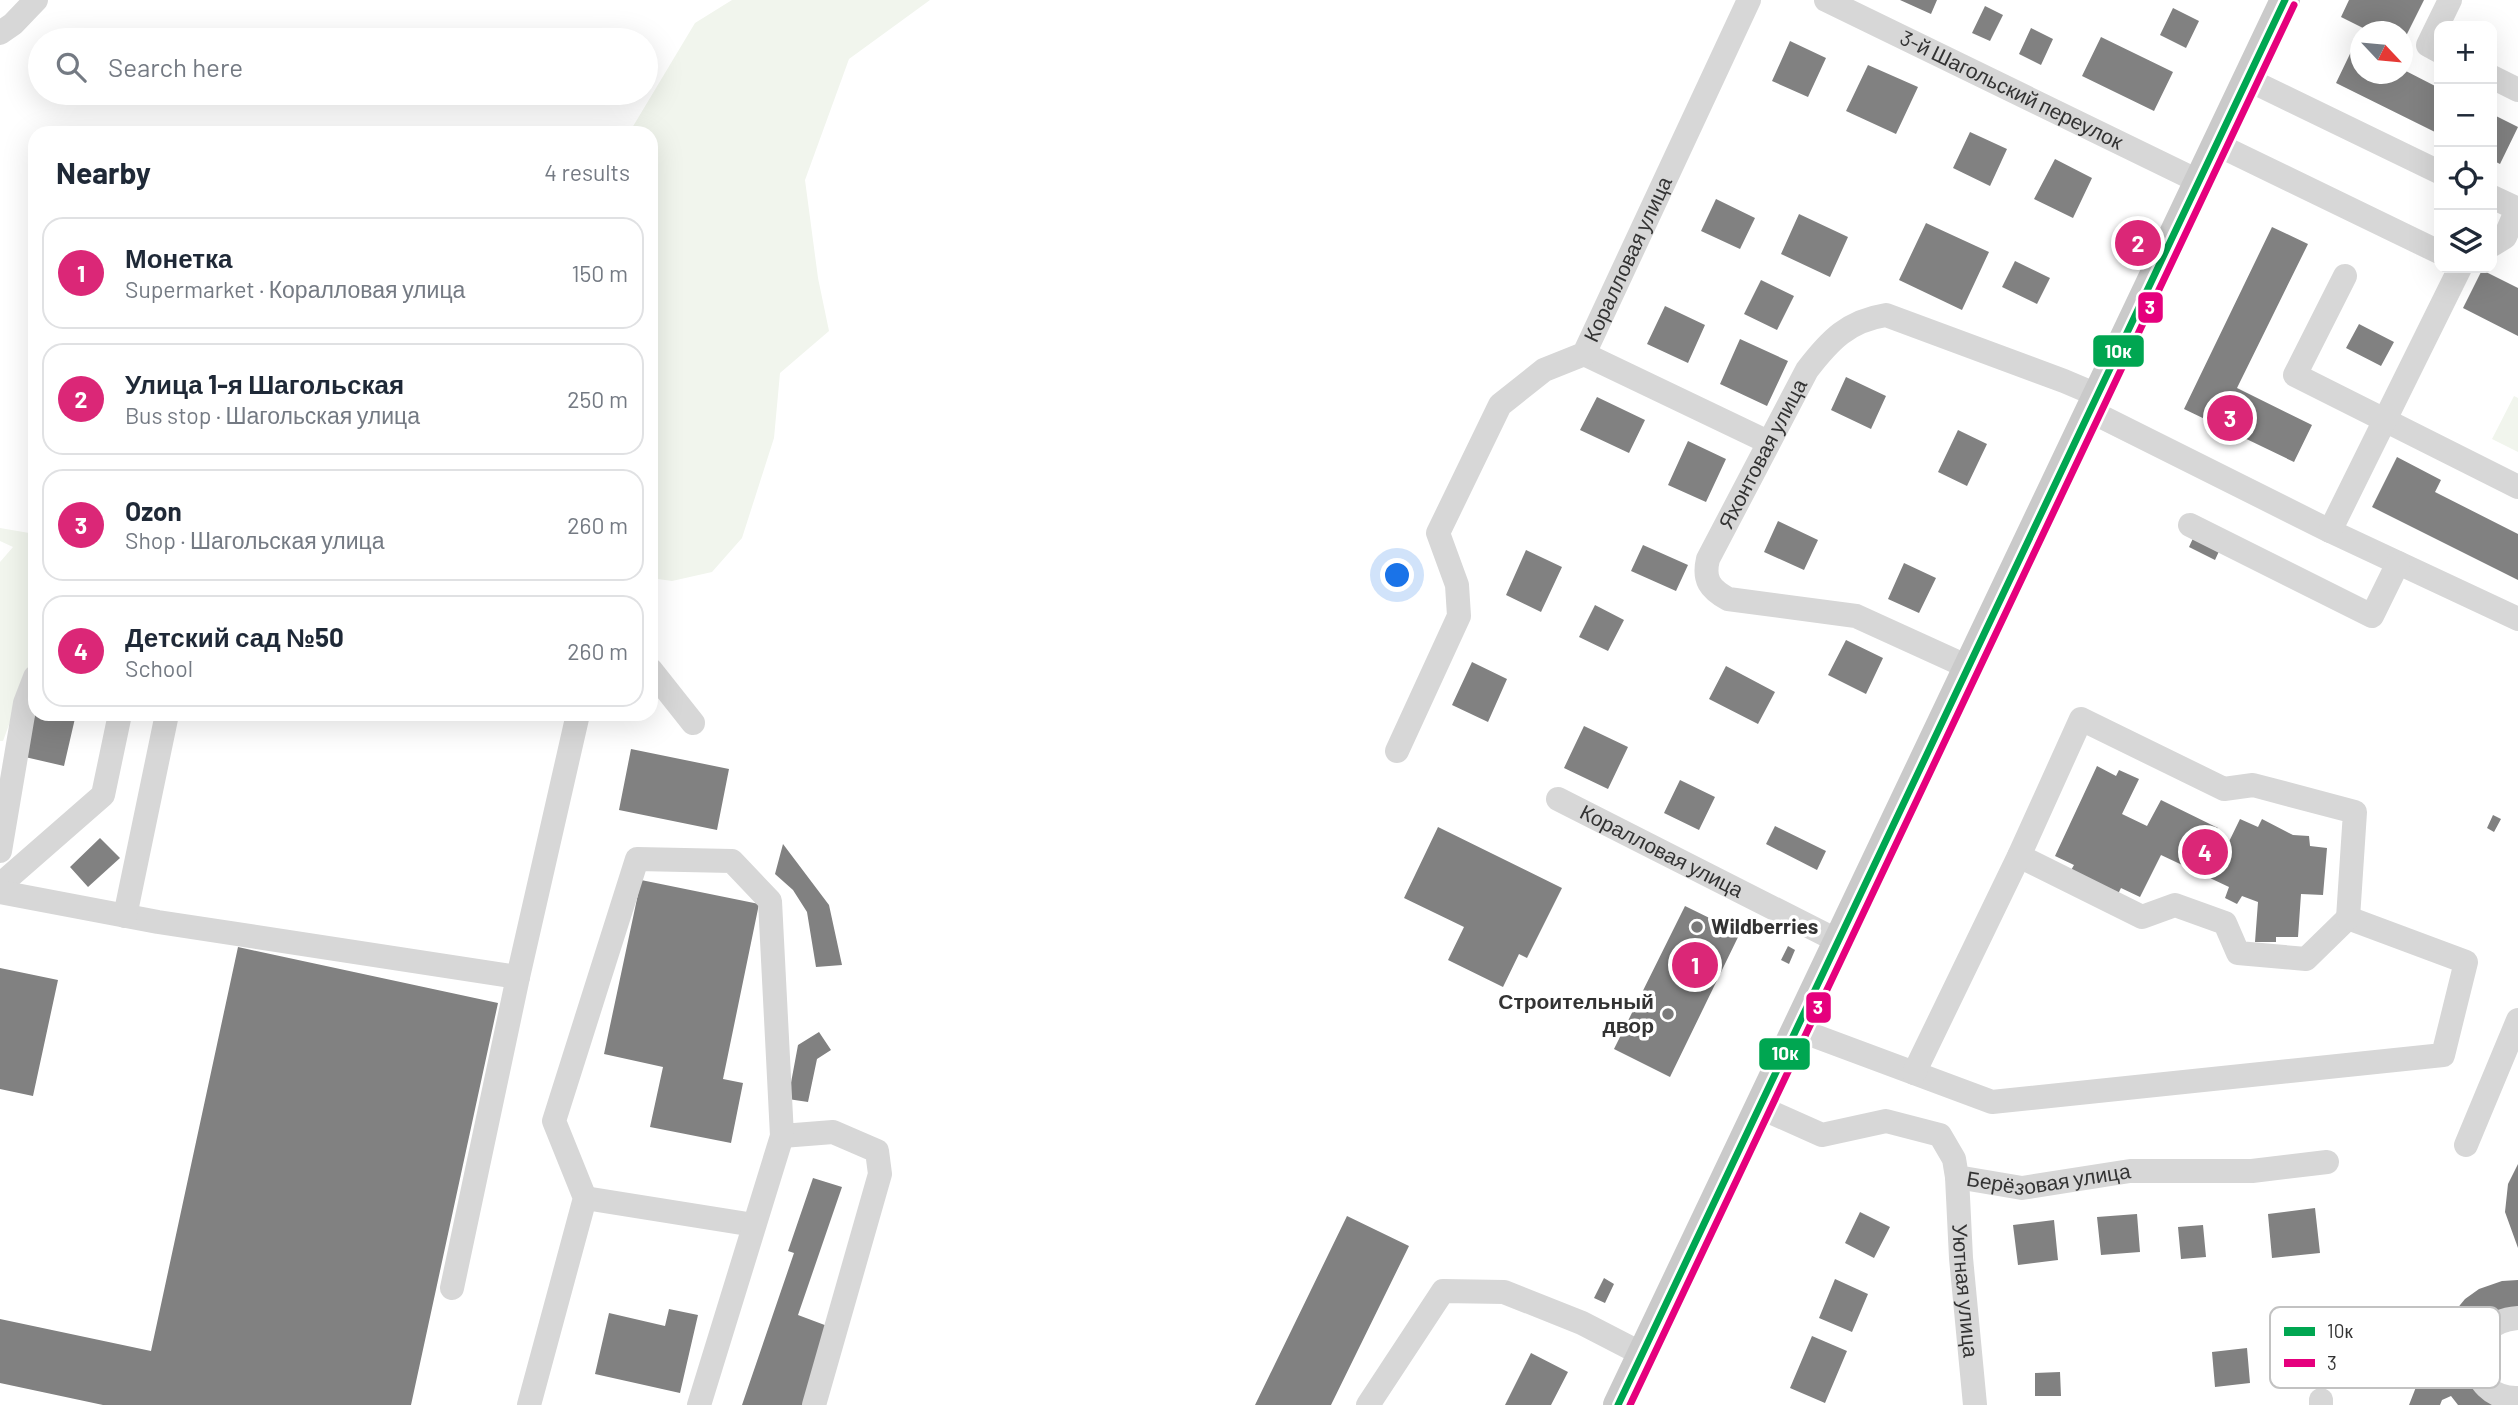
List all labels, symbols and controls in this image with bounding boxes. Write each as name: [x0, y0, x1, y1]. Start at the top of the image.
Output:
north arrow: [2350, 21, 2413, 84]
map controls: [2434, 21, 2497, 273]
button: +: [2434, 21, 2497, 84]
street label: 3-й Шагольский переулок: [1896, 24, 2128, 154]
search box: [28, 28, 658, 105]
icon: search: [52, 48, 90, 86]
text: Search here: [108, 51, 243, 82]
button: −: [2434, 84, 2497, 147]
button: locate: [2434, 147, 2497, 210]
text: Nearby: [56, 154, 151, 190]
text: 4 results: [544, 158, 630, 186]
street label: Коралловая улица: [1577, 172, 1676, 345]
button: layers: [2434, 210, 2497, 273]
pin: 2: [2115, 217, 2161, 269]
text: Монетка: [125, 242, 233, 273]
text: 1: [77, 259, 85, 287]
text: 150 m: [572, 259, 628, 287]
text: Supermarket · Коралловая улица: [125, 275, 465, 303]
line badge: 3: [2137, 291, 2164, 324]
text: 3: [2145, 295, 2155, 318]
line badge: 10к: [2092, 334, 2145, 368]
text: 10к: [2104, 339, 2132, 362]
text: Улица 1-я Шагольская: [125, 368, 404, 399]
street label: Яхонтовая улица: [1712, 374, 1811, 533]
text: 2: [75, 385, 87, 413]
text: 250 m: [567, 385, 628, 413]
pin: 3: [2207, 392, 2253, 444]
text: Bus stop · Шагольская улица: [125, 401, 420, 429]
text: Ozon: [125, 495, 182, 526]
text: 3: [75, 511, 87, 539]
text: 260 m: [567, 511, 628, 539]
text: Shop · Шагольская улица: [125, 526, 385, 554]
your location: [1380, 558, 1414, 592]
text: Детский сад №50: [125, 621, 344, 652]
text: 4: [74, 637, 88, 665]
text: 260 m: [567, 637, 628, 665]
text: School: [125, 654, 193, 682]
street label: Коралловая улица: [1576, 798, 1748, 902]
pin: 4: [2182, 826, 2228, 878]
place label: Wildberries: [1711, 913, 1818, 938]
marker: Wildberries: [1689, 919, 1705, 935]
pin: 1: [1672, 939, 1718, 991]
place label: Строительный двор: [1498, 988, 1654, 1037]
line badge: 3: [1805, 991, 1832, 1024]
text: 3: [1813, 995, 1823, 1018]
marker: Строительный двор: [1660, 1006, 1676, 1022]
line badge: 10к: [1758, 1037, 1811, 1071]
text: 10к: [1771, 1041, 1799, 1064]
street label: Берёзовая улица: [1965, 1157, 2132, 1199]
street label: Уютная улица: [1948, 1223, 1984, 1359]
legend: [2270, 1307, 2500, 1388]
text: 10к: [2327, 1319, 2353, 1342]
text: 3: [2327, 1351, 2337, 1374]

